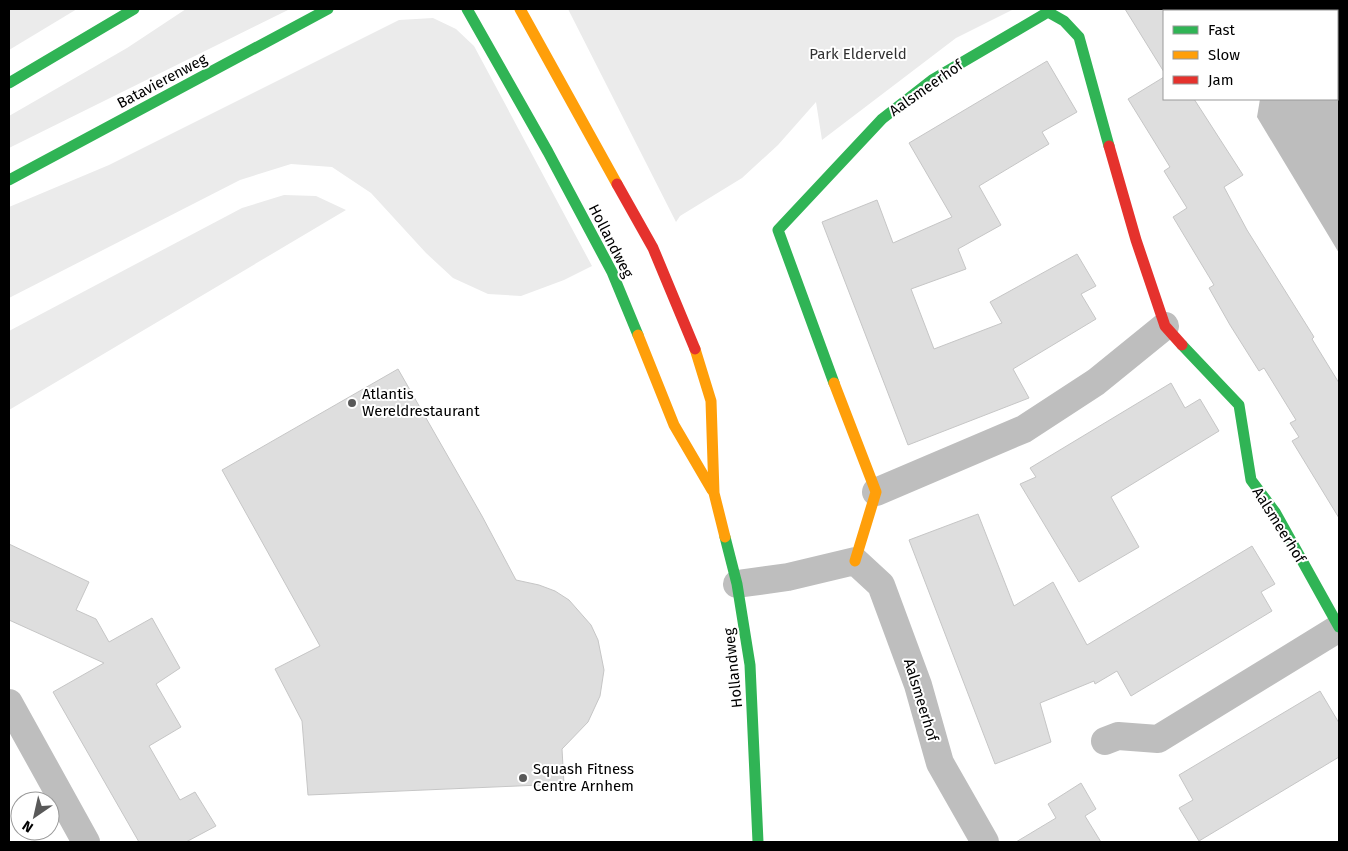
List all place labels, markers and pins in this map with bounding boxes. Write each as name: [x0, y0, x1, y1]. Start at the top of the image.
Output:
place label: Atlantis Wereldrestaurant: [362, 385, 480, 420]
marker: Atlantis Wereldrestaurant: [346, 397, 358, 409]
place label: Squash Fitness Centre Arnhem: [533, 760, 634, 795]
marker: Squash Fitness Centre Arnhem: [517, 772, 529, 784]

